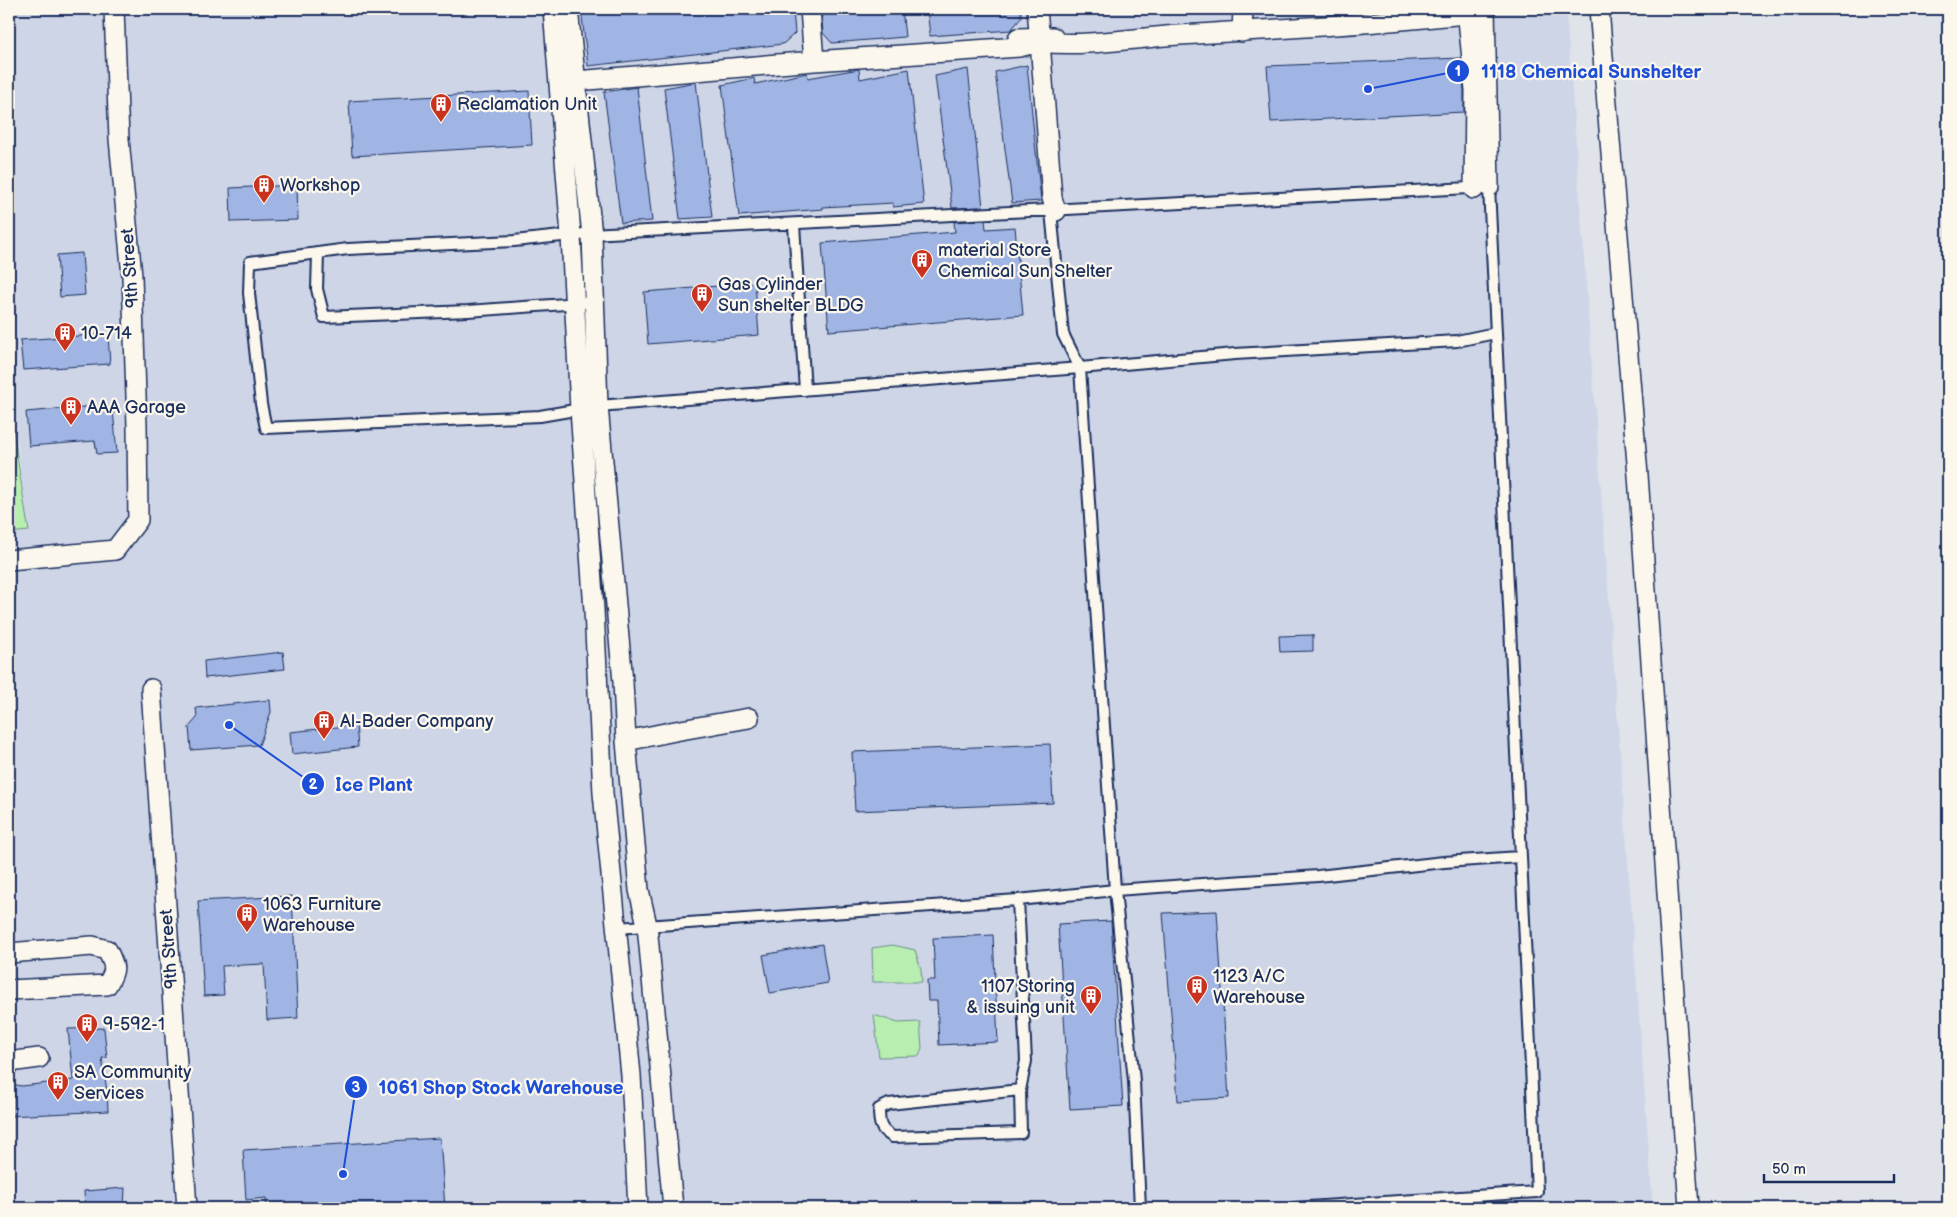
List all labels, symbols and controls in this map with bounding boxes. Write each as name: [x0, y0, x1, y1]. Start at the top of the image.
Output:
callout: 1118 Chemical Sunshelter: [1446, 54, 1711, 88]
text: 1118 Chemical Sunshelter: [1481, 61, 1701, 84]
text: 1: [1455, 62, 1461, 81]
building icon: Reclamation Unit: [429, 92, 453, 123]
place label: Reclamation Unit: [457, 94, 598, 115]
building icon: Workshop: [252, 173, 276, 204]
place label: Workshop: [280, 175, 360, 196]
street label: 9th Street: [117, 227, 143, 309]
place label: material Store Chemical Sun Shelter: [938, 240, 1113, 282]
building icon: material Store Chemical Sun Shelter: [910, 248, 934, 279]
place label: Gas Cylinder Sun shelter BLDG: [718, 274, 864, 316]
building icon: Gas Cylinder Sun shelter BLDG: [690, 282, 714, 313]
building icon: 10-714: [53, 321, 77, 352]
place label: 10-714: [81, 323, 132, 344]
building icon: AAA Garage: [59, 395, 83, 426]
place label: AAA Garage: [87, 397, 186, 418]
building icon: Al-Bader Company: [312, 709, 336, 740]
place label: Al-Bader Company: [340, 711, 494, 732]
callout: Ice Plant: [301, 767, 423, 801]
text: Ice Plant: [335, 774, 413, 797]
text: 2: [309, 775, 318, 794]
place label: 1063 Furniture Warehouse: [263, 894, 382, 936]
building icon: 1063 Furniture Warehouse: [235, 902, 259, 933]
street label: 9th Street: [156, 908, 182, 990]
place label: 1123 A/C Warehouse: [1213, 966, 1305, 1008]
building icon: 1123 A/C Warehouse: [1185, 974, 1209, 1005]
place label: 1107 Storing & issuing unit: [967, 976, 1075, 1018]
building icon: 1107 Storing & issuing unit: [1079, 984, 1103, 1015]
building icon: 9-592-1: [75, 1012, 99, 1043]
place label: 9-592-1: [103, 1014, 165, 1035]
place label: SA Community Services: [74, 1062, 192, 1104]
building icon: SA Community Services: [46, 1070, 70, 1101]
callout: 1061 Shop Stock Warehouse: [343, 1070, 633, 1104]
text: 1061 Shop Stock Warehouse: [379, 1077, 623, 1100]
text: 3: [352, 1078, 361, 1097]
scale bar: [1764, 1152, 1894, 1184]
text: 50 m: [1772, 1160, 1806, 1179]

